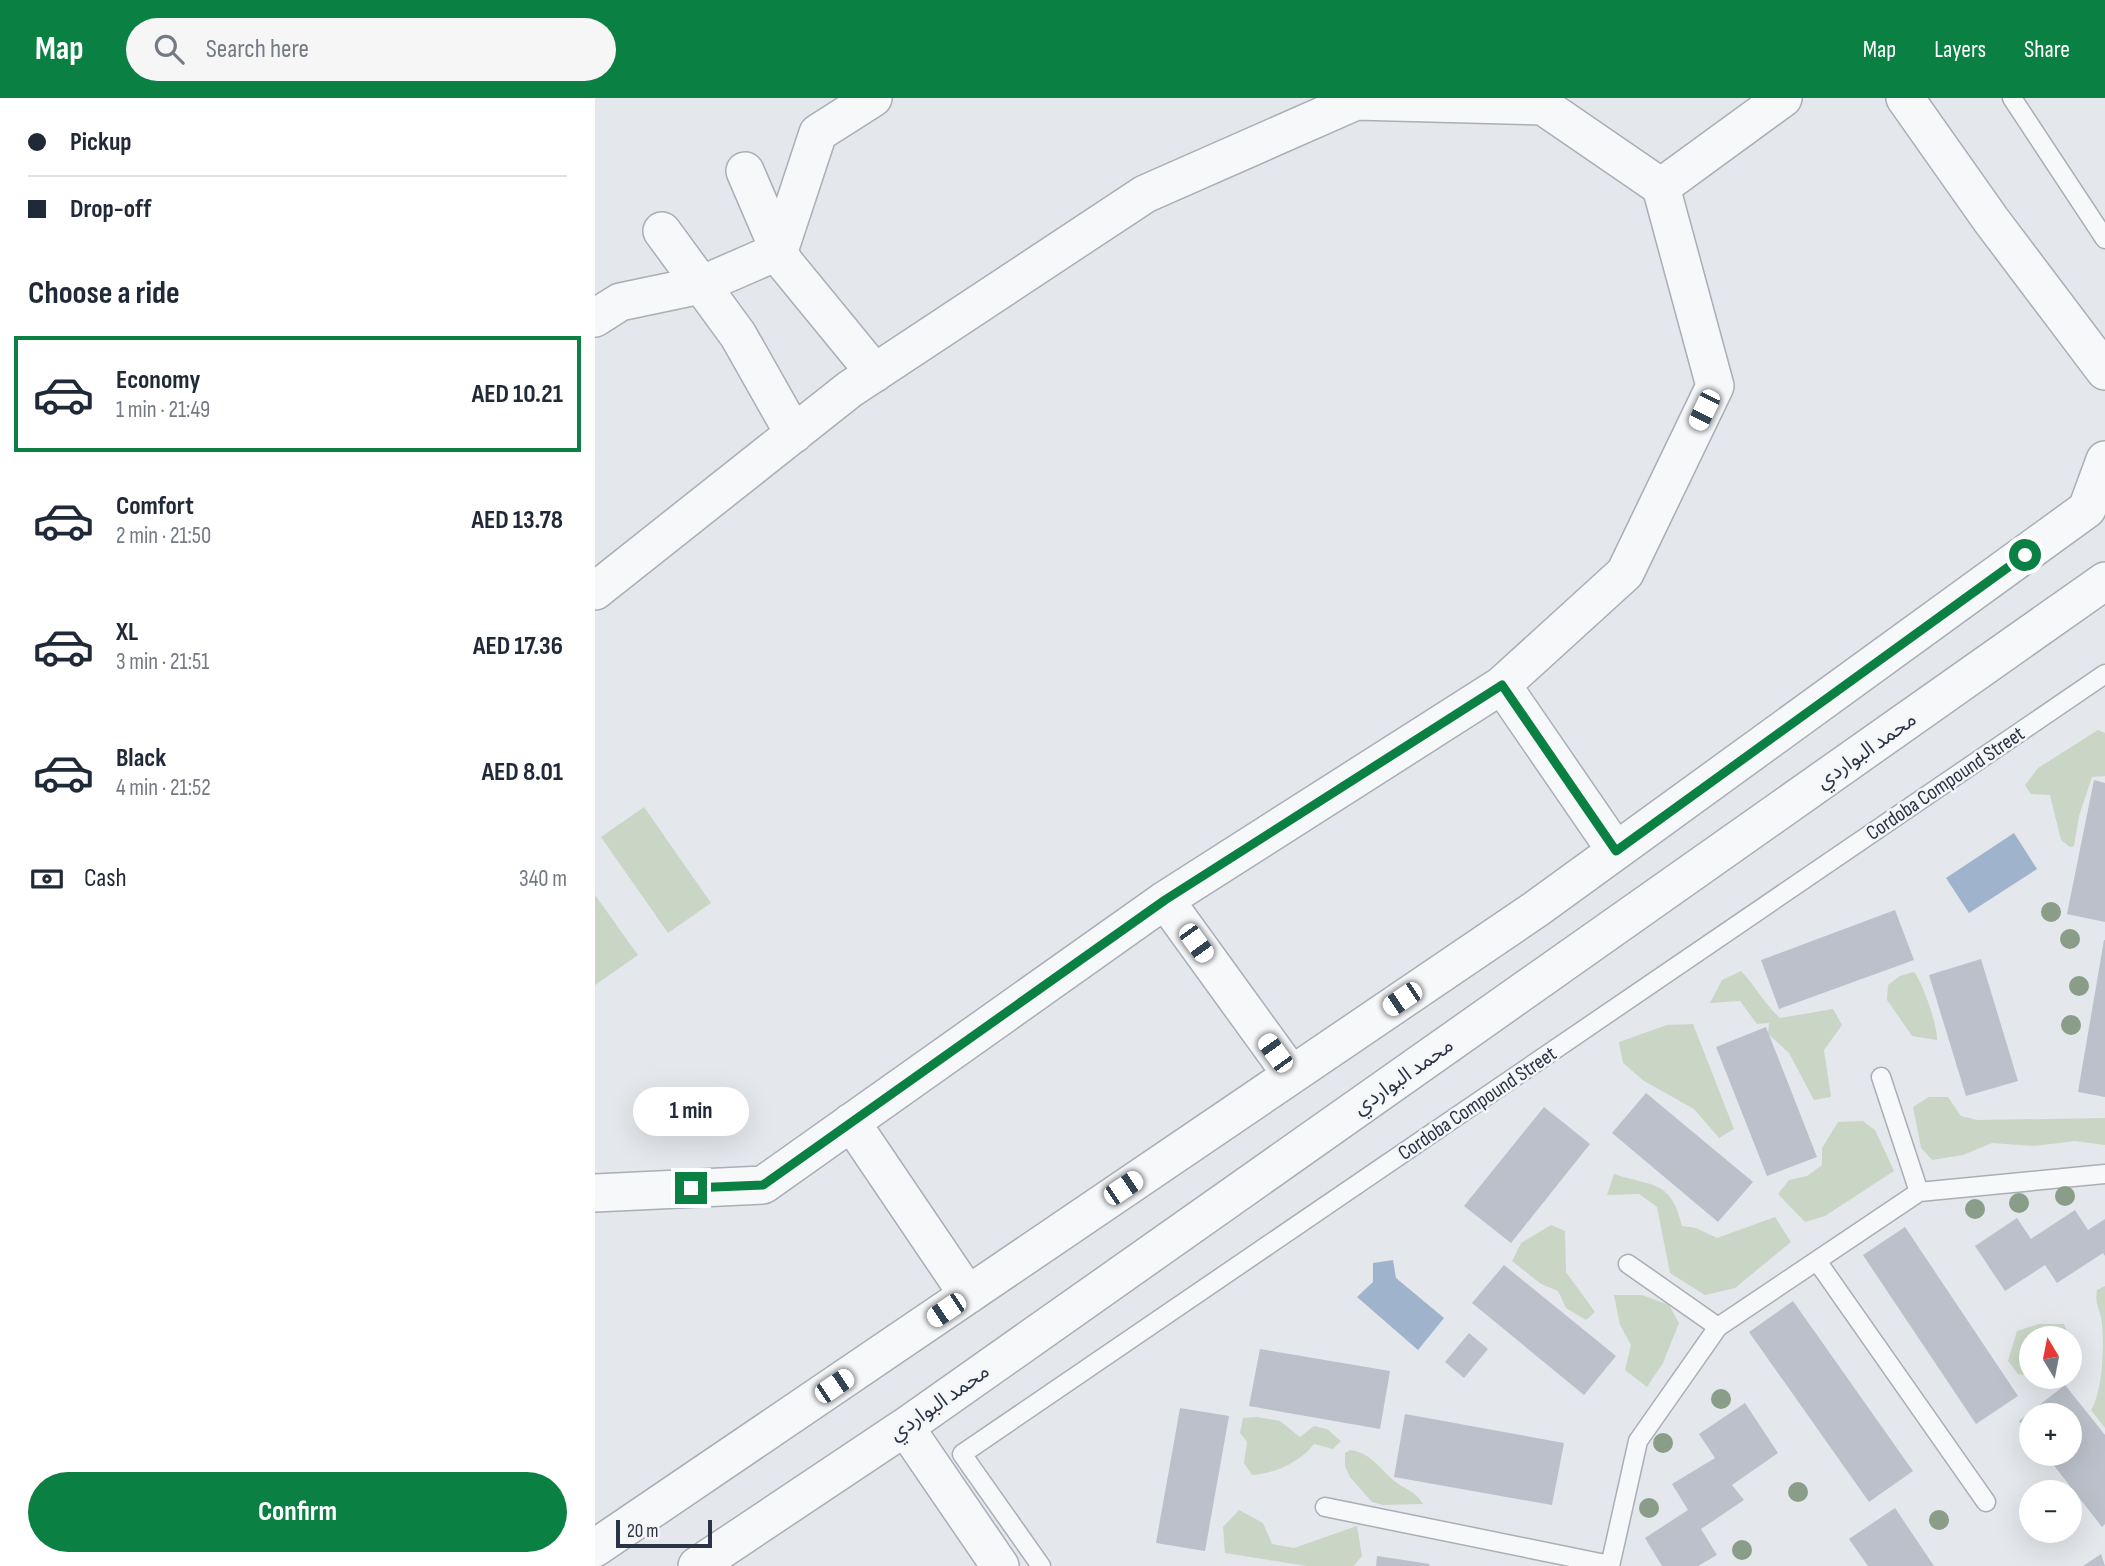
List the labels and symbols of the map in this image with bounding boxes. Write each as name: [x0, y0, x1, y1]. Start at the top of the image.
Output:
car: [1686, 387, 1723, 433]
route start: [2009, 539, 2041, 571]
street label: محمد البواردي: [1811, 707, 1923, 796]
street label: Cordoba Compound Street: [1861, 721, 2029, 846]
car: [1176, 920, 1217, 966]
car: [1379, 979, 1426, 1019]
car: [1255, 1030, 1296, 1076]
street label: محمد البواردي: [1348, 1033, 1460, 1122]
street label: Cordoba Compound Street: [1393, 1041, 1561, 1166]
callout: 1 min: [633, 1086, 749, 1136]
car: [1100, 1168, 1147, 1208]
route end: [675, 1172, 707, 1204]
car: [923, 1290, 970, 1330]
north arrow: [2019, 1326, 2083, 1390]
street label: محمد البواردي: [884, 1359, 996, 1448]
car: [811, 1366, 858, 1406]
scale bar: [616, 1517, 712, 1549]

